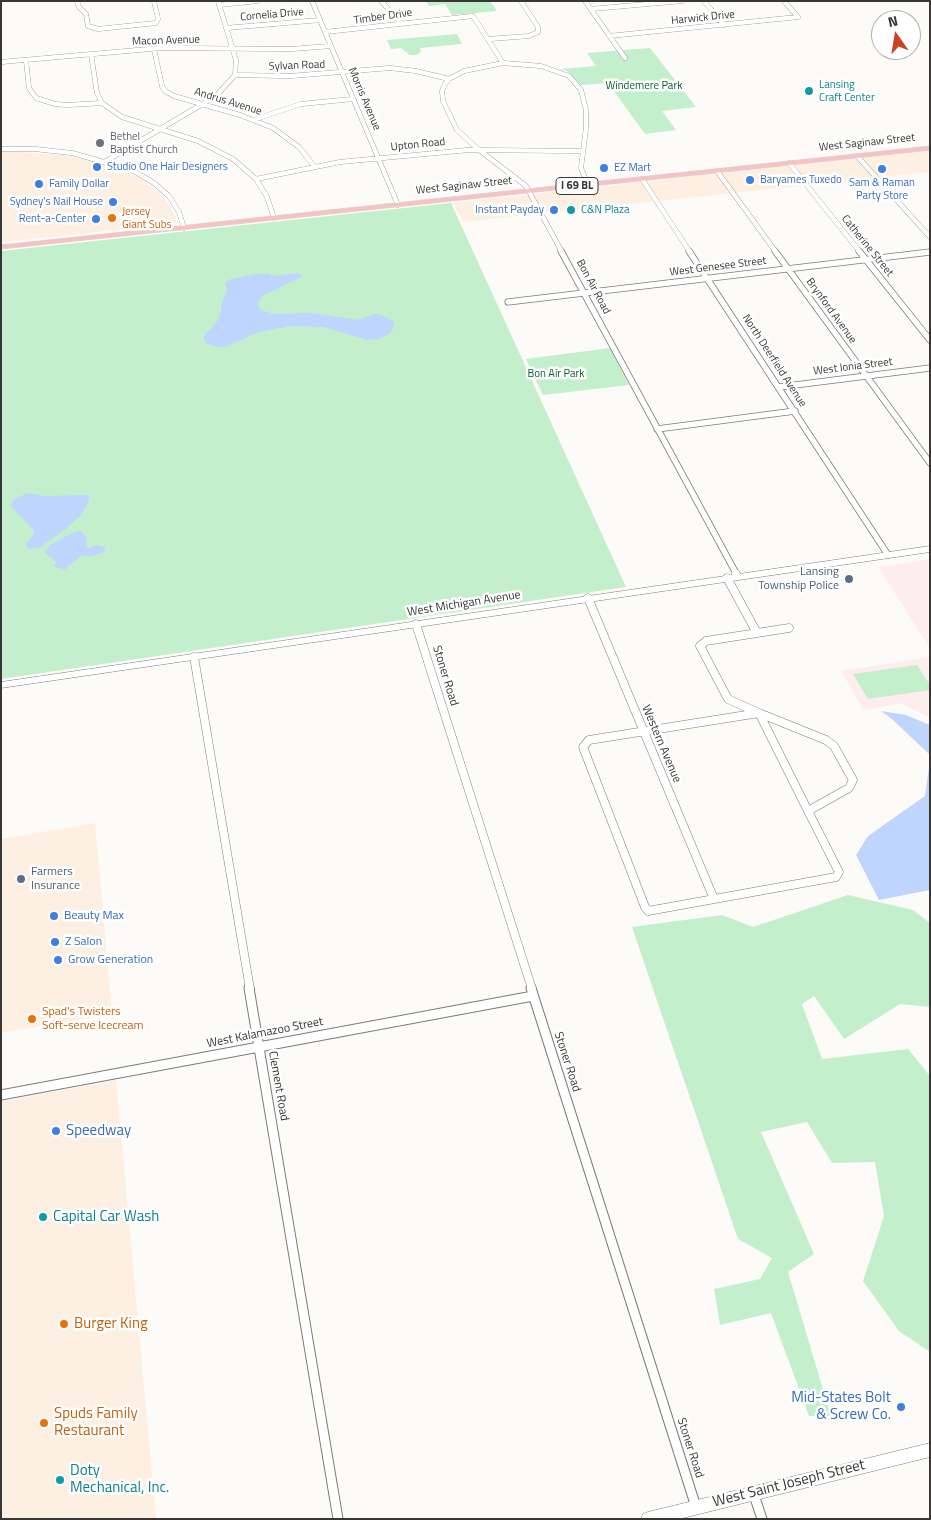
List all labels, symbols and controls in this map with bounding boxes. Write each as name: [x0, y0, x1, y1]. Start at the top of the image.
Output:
street label: Cornelia Drive: [240, 6, 304, 24]
street label: Timber Drive: [353, 6, 413, 28]
street label: Harwick Drive: [670, 8, 736, 28]
north arrow: [871, 10, 921, 60]
text: N: [886, 10, 900, 32]
street label: Macon Avenue: [132, 33, 200, 49]
street label: Sylvan Road: [269, 58, 325, 74]
street label: Morris Avenue: [345, 66, 383, 132]
place label: Lansing Craft Center: [819, 78, 875, 104]
park label: Windemere Park: [606, 79, 682, 93]
street label: Andrus Avenue: [193, 85, 263, 119]
marker: Lansing Craft Center: [803, 85, 815, 97]
place label: Bethel Baptist Church: [110, 130, 178, 156]
street label: West Saginaw Street: [818, 131, 916, 155]
street label: Upton Road: [390, 136, 446, 154]
marker: Bethel Baptist Church: [94, 137, 106, 149]
place label: Studio One Hair Designers: [107, 160, 228, 174]
marker: Studio One Hair Designers: [91, 161, 103, 173]
place label: EZ Mart: [614, 161, 651, 175]
marker: EZ Mart: [598, 162, 610, 174]
marker: Sam & Raman Party Store: [876, 163, 888, 175]
place label: Baryames Tuxedo: [760, 173, 842, 187]
street label: West Saginaw Street: [415, 174, 513, 198]
marker: Baryames Tuxedo: [744, 174, 756, 186]
place label: Sam & Raman Party Store: [849, 176, 915, 202]
place label: Family Dollar: [49, 177, 109, 191]
marker: Family Dollar: [33, 178, 45, 190]
road number: I 69 BL: [556, 178, 598, 195]
place label: Sydney's Nail House: [10, 195, 103, 209]
marker: Sydney's Nail House: [107, 196, 119, 208]
place label: Instant Payday: [475, 203, 544, 217]
place label: C&N Plaza: [581, 203, 629, 217]
marker: Instant Payday: [548, 204, 560, 216]
marker: C&N Plaza: [565, 204, 577, 216]
place label: Jersey Giant Subs: [122, 205, 172, 231]
place label: Rent-a-Center: [19, 212, 86, 226]
marker: Jersey Giant Subs: [106, 212, 118, 224]
marker: Rent-a-Center: [90, 213, 102, 225]
street label: Catherine Street: [838, 213, 896, 279]
street label: West Genesee Street: [669, 255, 767, 279]
street label: Bon Air Road: [573, 257, 613, 317]
street label: Brynford Avenue: [803, 276, 859, 346]
street label: North Deerfield Avenue: [739, 312, 809, 410]
street label: West Ionia Street: [813, 356, 893, 378]
park label: Bon Air Park: [527, 367, 585, 381]
place label: Lansing Township Police: [758, 565, 839, 593]
marker: Lansing Township Police: [843, 573, 855, 585]
street label: West Michigan Avenue: [406, 588, 522, 620]
street label: Stoner Road: [429, 644, 461, 708]
street label: Western Avenue: [638, 703, 684, 785]
place label: Farmers Insurance: [31, 865, 80, 893]
marker: Farmers Insurance: [15, 873, 27, 885]
place label: Beauty Max: [64, 909, 124, 923]
marker: Beauty Max: [48, 910, 60, 922]
place label: Z Salon: [65, 935, 102, 949]
marker: Z Salon: [49, 936, 61, 948]
place label: Grow Generation: [68, 953, 153, 967]
marker: Grow Generation: [52, 954, 64, 966]
place label: Spad's Twisters Soft-serve Icecream: [42, 1005, 144, 1033]
marker: Spad's Twisters Soft-serve Icecream: [26, 1013, 38, 1025]
street label: West Kalamazoo Street: [206, 1015, 324, 1051]
street label: Stoner Road: [551, 1030, 583, 1094]
street label: Clement Road: [265, 1050, 291, 1122]
place label: Speedway: [66, 1122, 131, 1140]
marker: Speedway: [50, 1125, 62, 1137]
place label: Capital Car Wash: [53, 1208, 159, 1226]
marker: Capital Car Wash: [37, 1211, 49, 1223]
place label: Burger King: [74, 1315, 148, 1333]
marker: Burger King: [58, 1318, 70, 1330]
place label: Mid-States Bolt & Screw Co.: [791, 1389, 891, 1424]
marker: Mid-States Bolt & Screw Co.: [895, 1401, 907, 1413]
place label: Spuds Family Restaurant: [54, 1405, 138, 1440]
street label: Stoner Road: [674, 1416, 706, 1480]
marker: Spuds Family Restaurant: [38, 1417, 50, 1429]
street label: West Saint Joseph Street: [711, 1456, 867, 1512]
place label: Doty Mechanical, Inc.: [70, 1462, 169, 1497]
marker: Doty Mechanical, Inc.: [54, 1474, 66, 1486]

